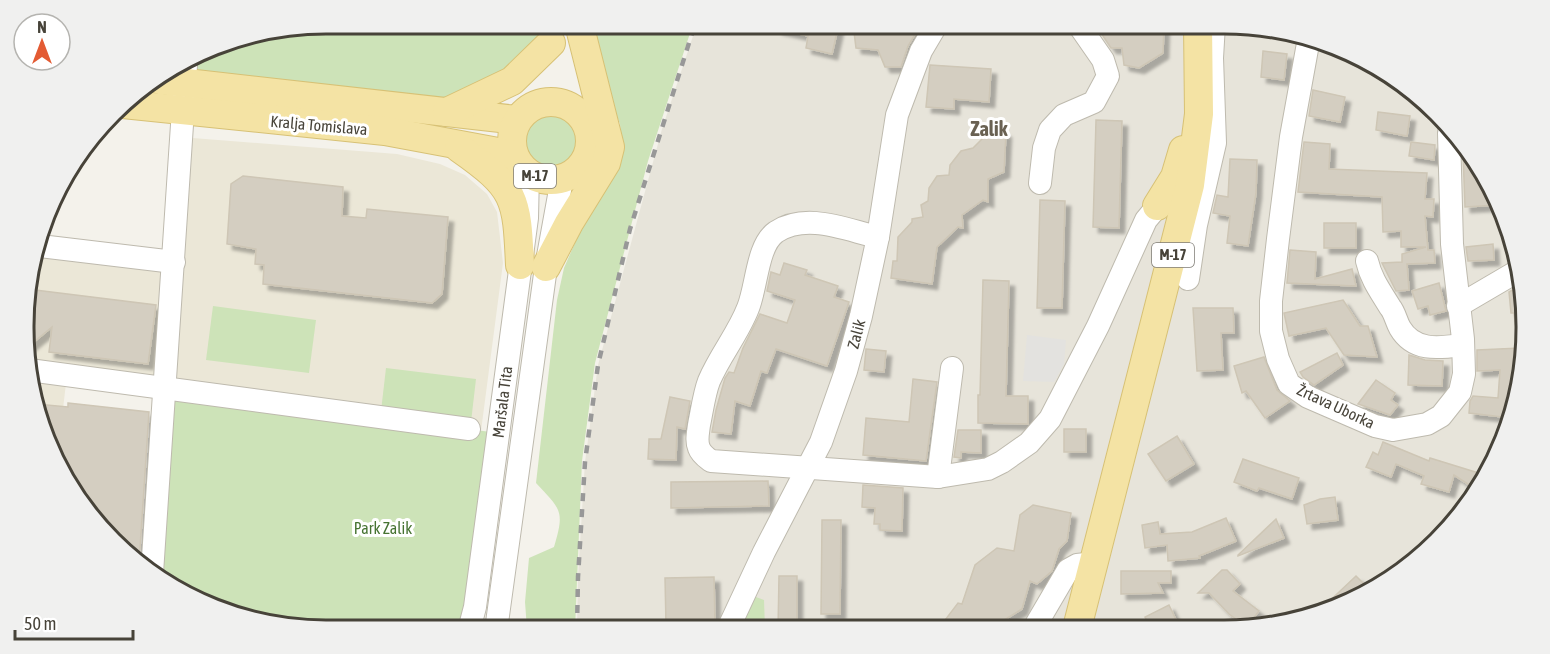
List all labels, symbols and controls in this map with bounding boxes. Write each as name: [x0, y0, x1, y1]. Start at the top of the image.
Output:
north arrow: [12, 12, 72, 72]
text: N: [37, 18, 47, 36]
street label: Kralja Tomislava: [270, 112, 368, 139]
district label: Zalik: [971, 117, 1008, 140]
road number: M-17: [514, 164, 556, 188]
road number: M-17: [1152, 243, 1194, 267]
street label: Zalik: [843, 317, 869, 351]
street label: Maršala Tita: [489, 365, 515, 439]
street label: Žrtava Uborka: [1294, 380, 1378, 432]
park label: Park Zalik: [354, 519, 412, 537]
scale bar: [15, 603, 134, 641]
text: 50 m: [24, 613, 56, 634]

